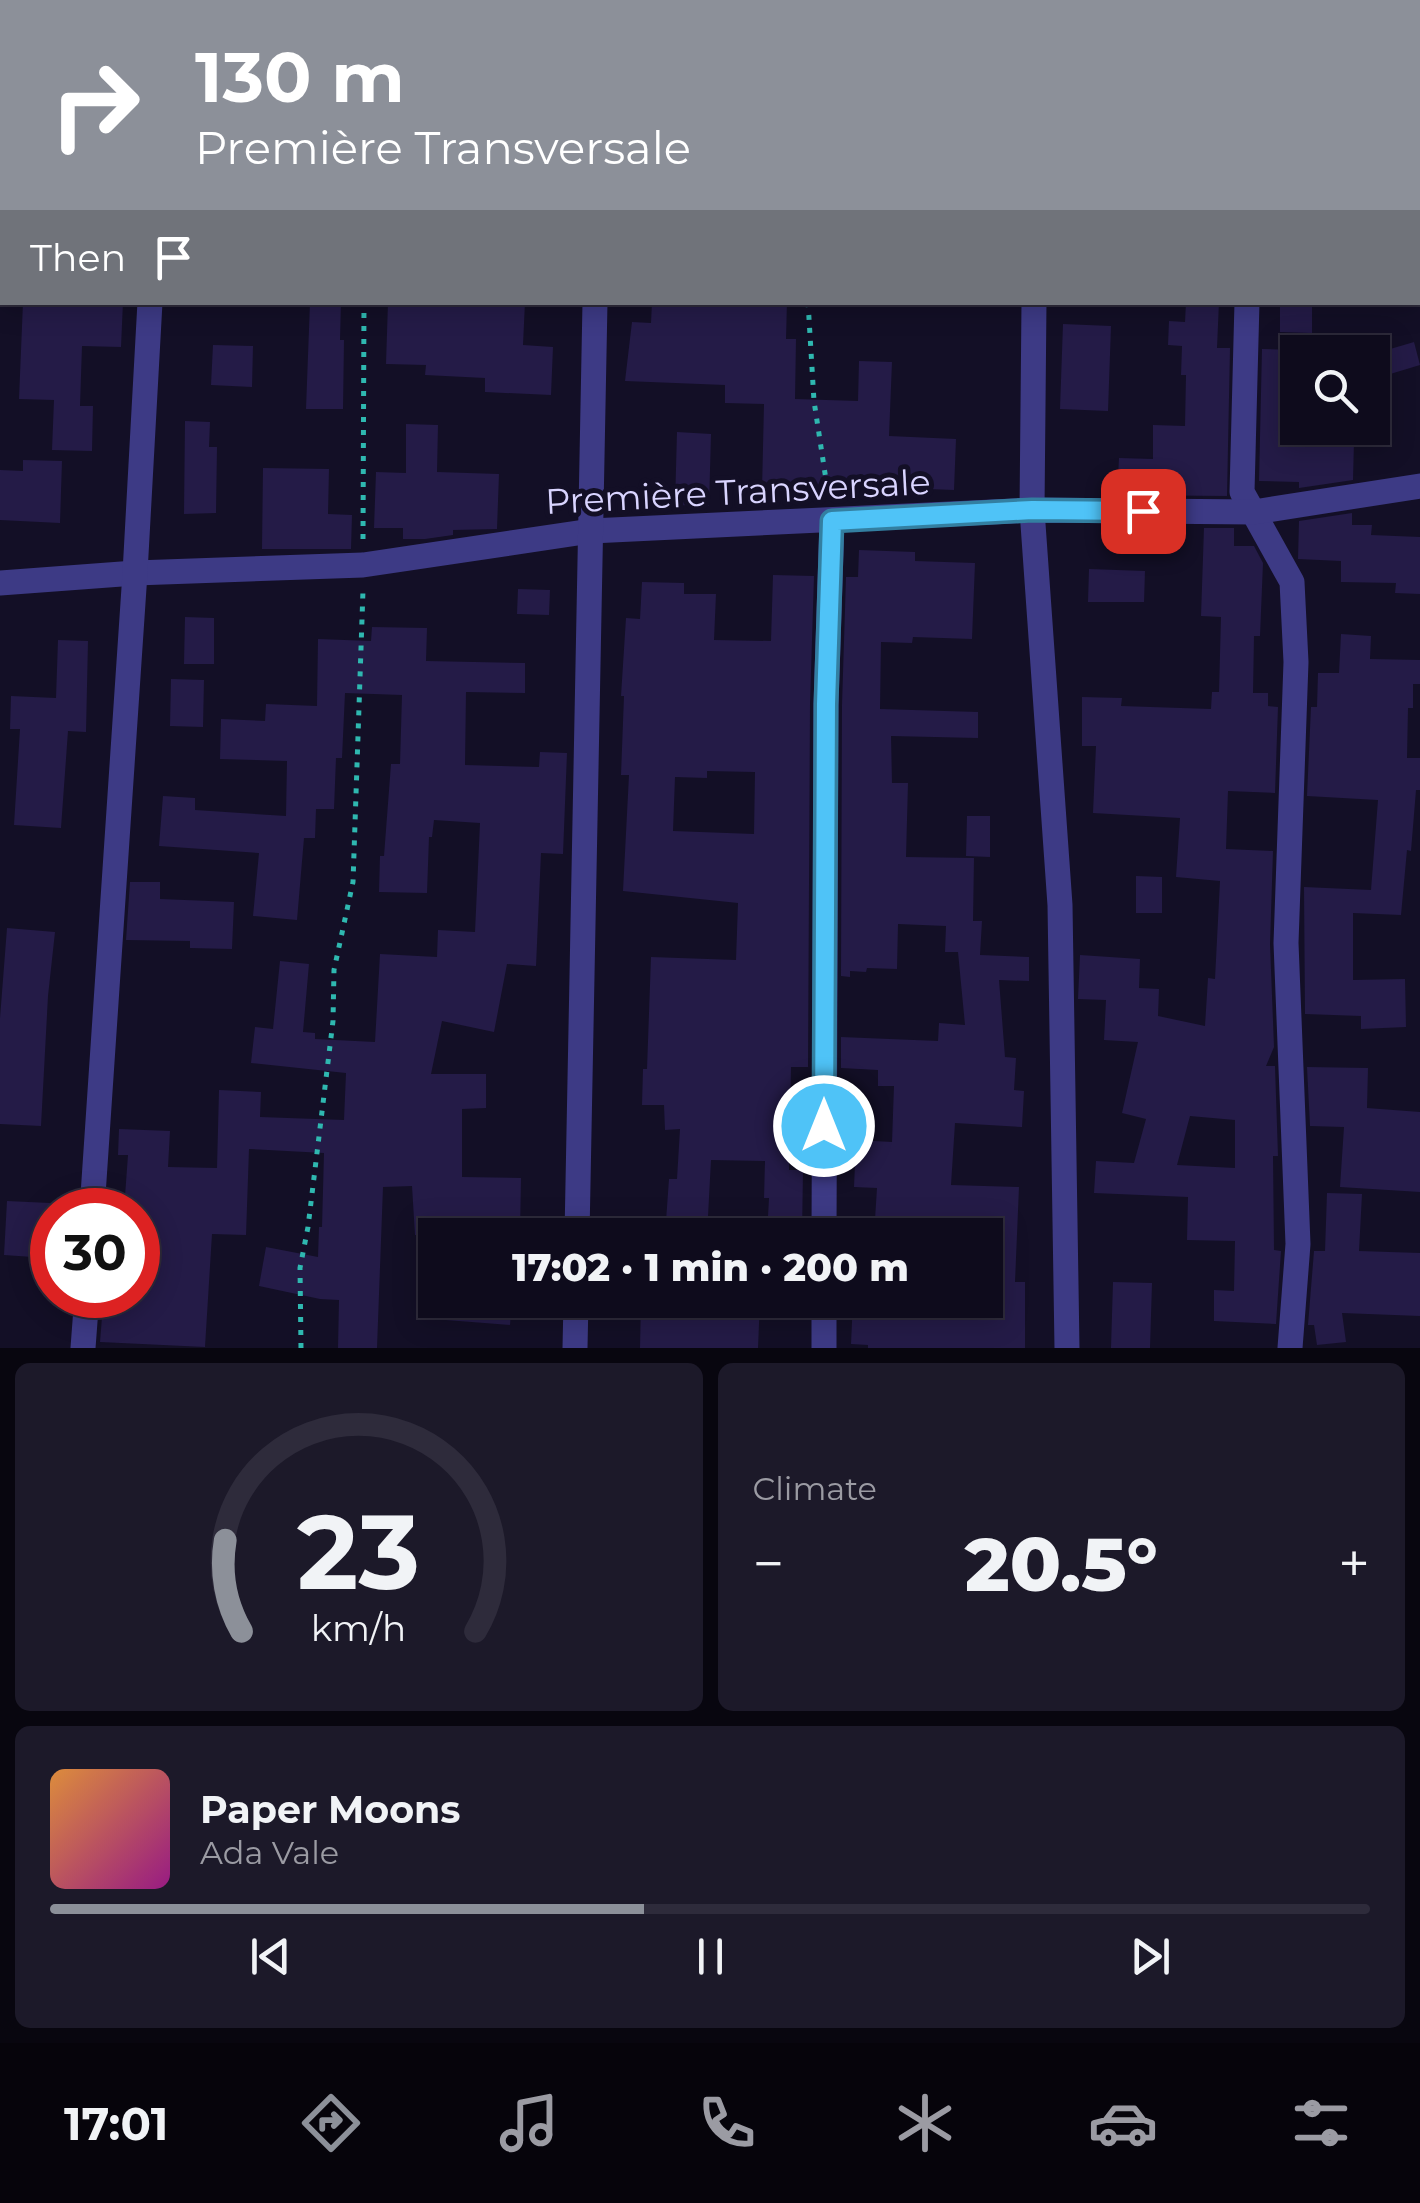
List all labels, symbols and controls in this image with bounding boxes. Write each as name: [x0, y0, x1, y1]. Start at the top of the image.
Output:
text: 130 m: [195, 34, 405, 120]
icon: right: [30, 40, 160, 170]
text: Première Transversale: [195, 120, 691, 175]
icon: arrive: [146, 230, 201, 285]
text: Then: [30, 234, 126, 281]
map controls: [1280, 335, 1390, 445]
button: search: [1280, 335, 1390, 445]
street label: Première Transversale: [544, 460, 932, 523]
pin: [1101, 469, 1186, 554]
icon: arrive: [1116, 484, 1171, 539]
position arrow: [772, 1074, 876, 1178]
speed limit sign: 30: [30, 1188, 160, 1318]
text: 17:02 · 1 min · 200 m: [512, 1244, 909, 1291]
text: Climate: [753, 1469, 877, 1508]
text: 23: [297, 1488, 420, 1615]
text: 20.5°: [965, 1518, 1158, 1610]
text: −: [753, 1530, 784, 1597]
text: +: [1338, 1530, 1370, 1597]
text: km/h: [311, 1606, 406, 1650]
text: Paper Moons: [200, 1786, 461, 1833]
text: Ada Vale: [200, 1833, 339, 1872]
icon: previous: [243, 1929, 298, 1984]
icon: pause: [683, 1929, 738, 1984]
icon: next: [1123, 1929, 1178, 1984]
icon: directions: [296, 2088, 366, 2158]
icon: music: [494, 2088, 564, 2158]
icon: phone: [692, 2088, 762, 2158]
icon: climate: [890, 2088, 960, 2158]
icon: car: [1088, 2088, 1158, 2158]
icon: filters: [1286, 2088, 1356, 2158]
text: 17:01: [64, 2096, 168, 2151]

